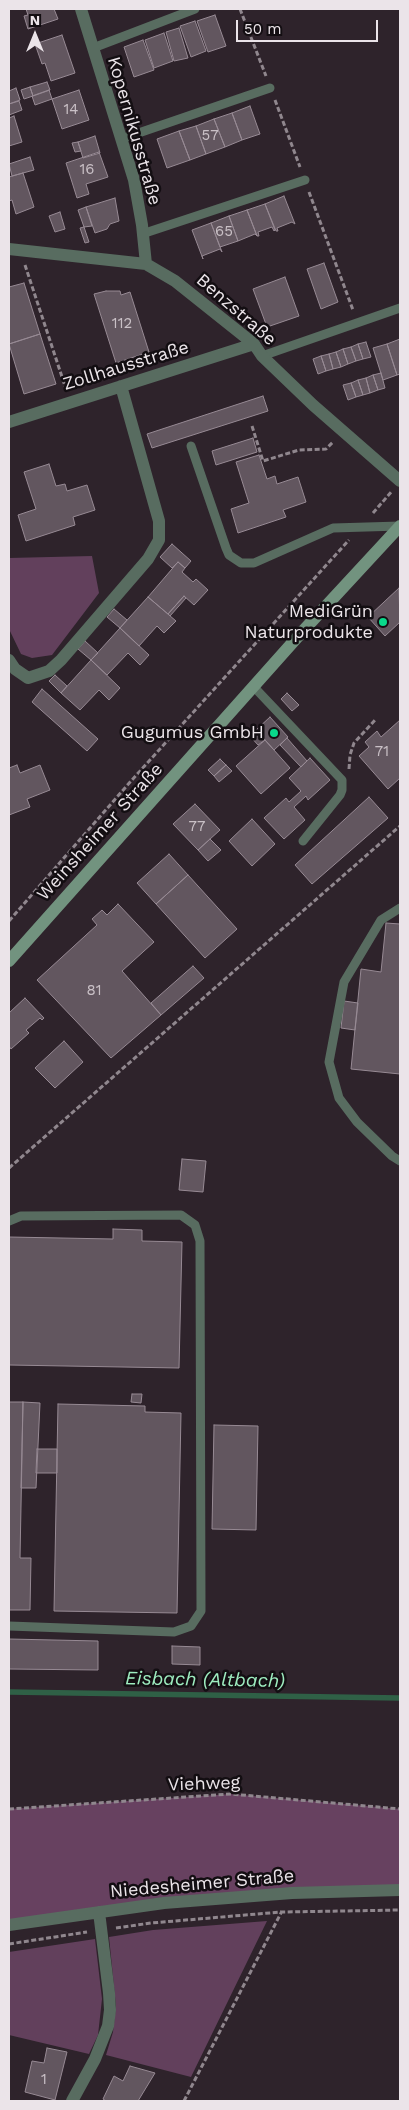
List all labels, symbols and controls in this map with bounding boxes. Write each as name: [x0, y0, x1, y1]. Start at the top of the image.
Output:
north arrow: [10, 10, 60, 60]
scale bar: [239, 10, 382, 42]
text: N: [30, 12, 40, 28]
text: 50 m: [244, 20, 281, 38]
street label: Kopernikusstraße: [102, 54, 166, 208]
house number: 14: [63, 101, 79, 119]
house number: 57: [201, 127, 219, 145]
house number: 16: [80, 161, 94, 179]
house number: 65: [215, 223, 233, 241]
street label: Benzstraße: [192, 269, 280, 351]
house number: 112: [112, 315, 132, 333]
street label: Zollhausstraße: [60, 337, 192, 395]
place label: MediGrün Naturprodukte: [244, 601, 373, 644]
marker: MediGrün Naturprodukte: [377, 616, 389, 628]
place label: Gugumus GmbH: [121, 722, 264, 744]
marker: Gugumus GmbH: [268, 727, 280, 739]
house number: 71: [375, 743, 389, 761]
street label: Weinsheimer Straße: [33, 759, 167, 905]
house number: 77: [189, 818, 205, 836]
house number: 81: [86, 982, 102, 1000]
water label: Eisbach (Altbach): [125, 1667, 285, 1693]
street label: Viehweg: [167, 1772, 241, 1796]
street label: Niedesheimer Straße: [109, 1865, 295, 1903]
house number: 1: [41, 2071, 47, 2089]

